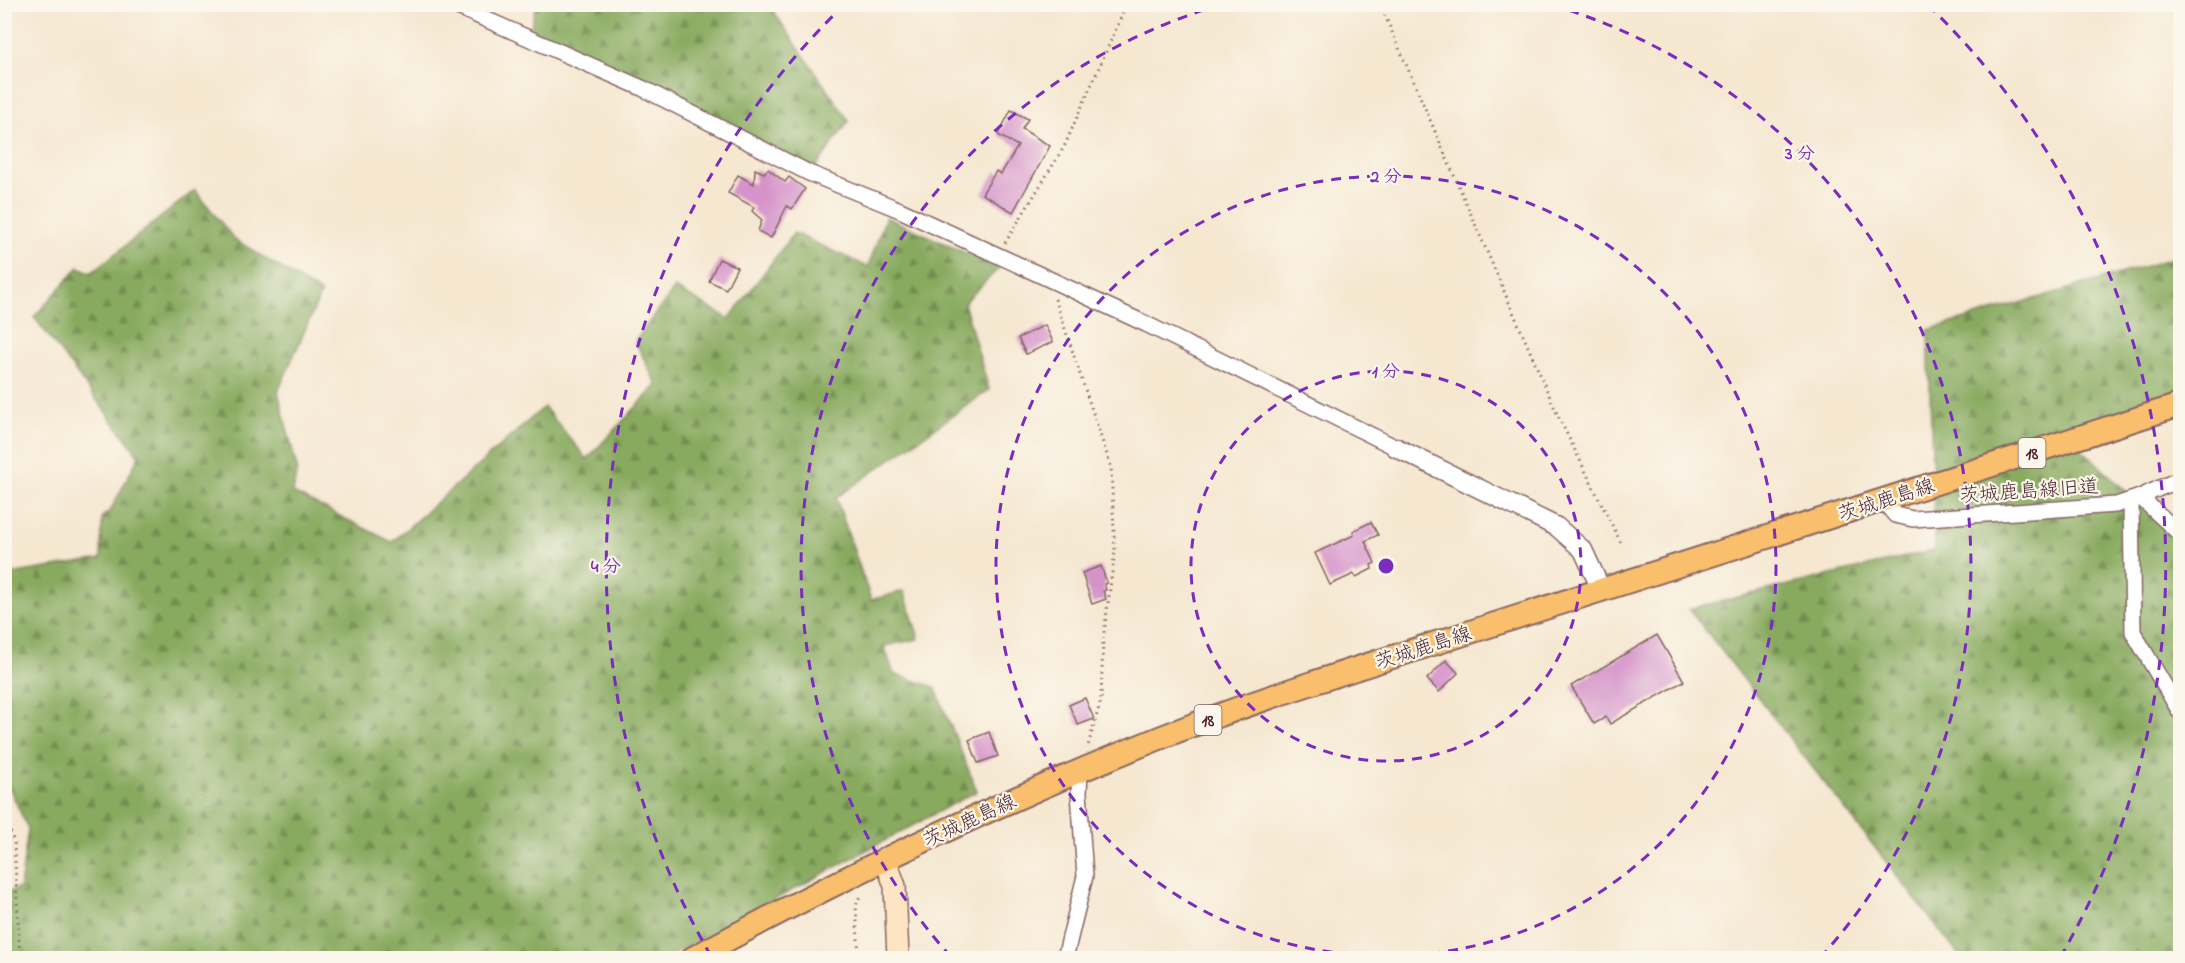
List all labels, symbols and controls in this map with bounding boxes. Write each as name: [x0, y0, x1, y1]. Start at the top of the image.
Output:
text: 3 分: [1784, 142, 1815, 168]
text: 2 分: [1369, 165, 1402, 191]
text: 1 分: [1372, 360, 1400, 386]
road number: 18: [2018, 438, 2046, 468]
street label: 茨城鹿島線: [1835, 472, 1939, 531]
street label: 茨城鹿島線旧道: [1958, 473, 2100, 512]
text: 4 分: [591, 555, 621, 581]
centre of rings: [1376, 556, 1396, 576]
street label: 茨城鹿島線: [1372, 620, 1476, 679]
road number: 18: [1194, 705, 1222, 735]
street label: 茨城鹿島線: [919, 788, 1021, 857]

